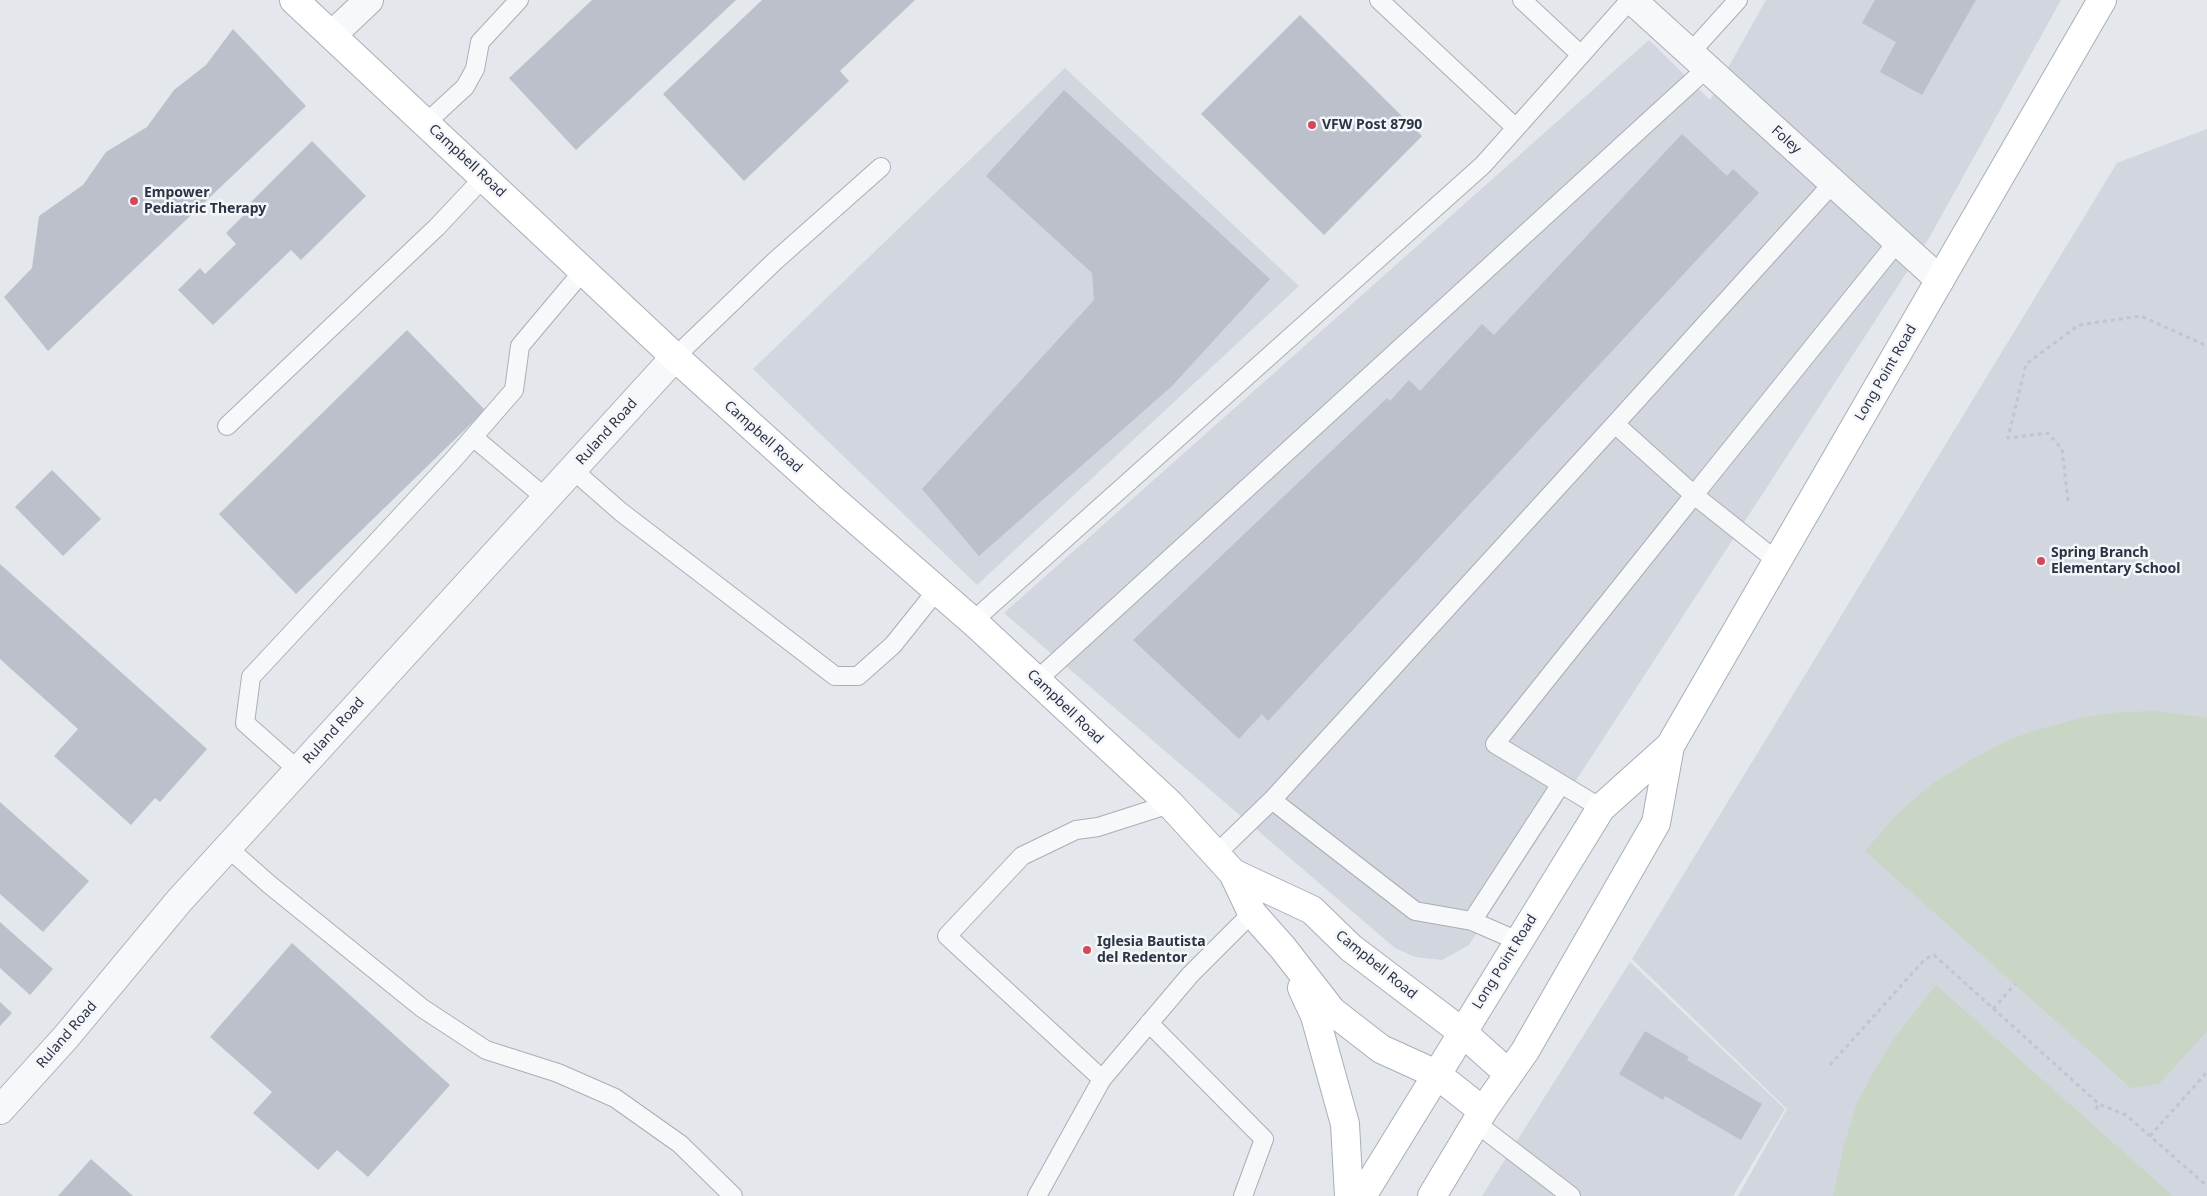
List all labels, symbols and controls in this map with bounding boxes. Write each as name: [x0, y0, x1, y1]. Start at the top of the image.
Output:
place label: VFW Post 8790: [1322, 117, 1422, 133]
marker: VFW Post 8790: [1306, 119, 1318, 131]
street label: Campbell Road: [425, 121, 509, 201]
street label: Foley: [1768, 122, 1804, 158]
place label: Empower Pediatric Therapy: [144, 185, 266, 218]
marker: Empower Pediatric Therapy: [128, 195, 140, 207]
street label: Long Point Road: [1852, 322, 1920, 424]
street label: Ruland Road: [573, 395, 641, 469]
street label: Campbell Road: [720, 397, 806, 477]
place label: Spring Branch Elementary School: [2051, 545, 2181, 578]
marker: Spring Branch Elementary School: [2035, 555, 2047, 567]
street label: Campbell Road: [1023, 666, 1107, 748]
street label: Ruland Road: [300, 694, 368, 768]
street label: Long Point Road: [1469, 912, 1541, 1012]
street label: Campbell Road: [1332, 927, 1420, 1003]
place label: Iglesia Bautista del Redentor: [1097, 934, 1206, 966]
marker: Iglesia Bautista del Redentor: [1081, 944, 1093, 956]
street label: Ruland Road: [33, 998, 101, 1072]

